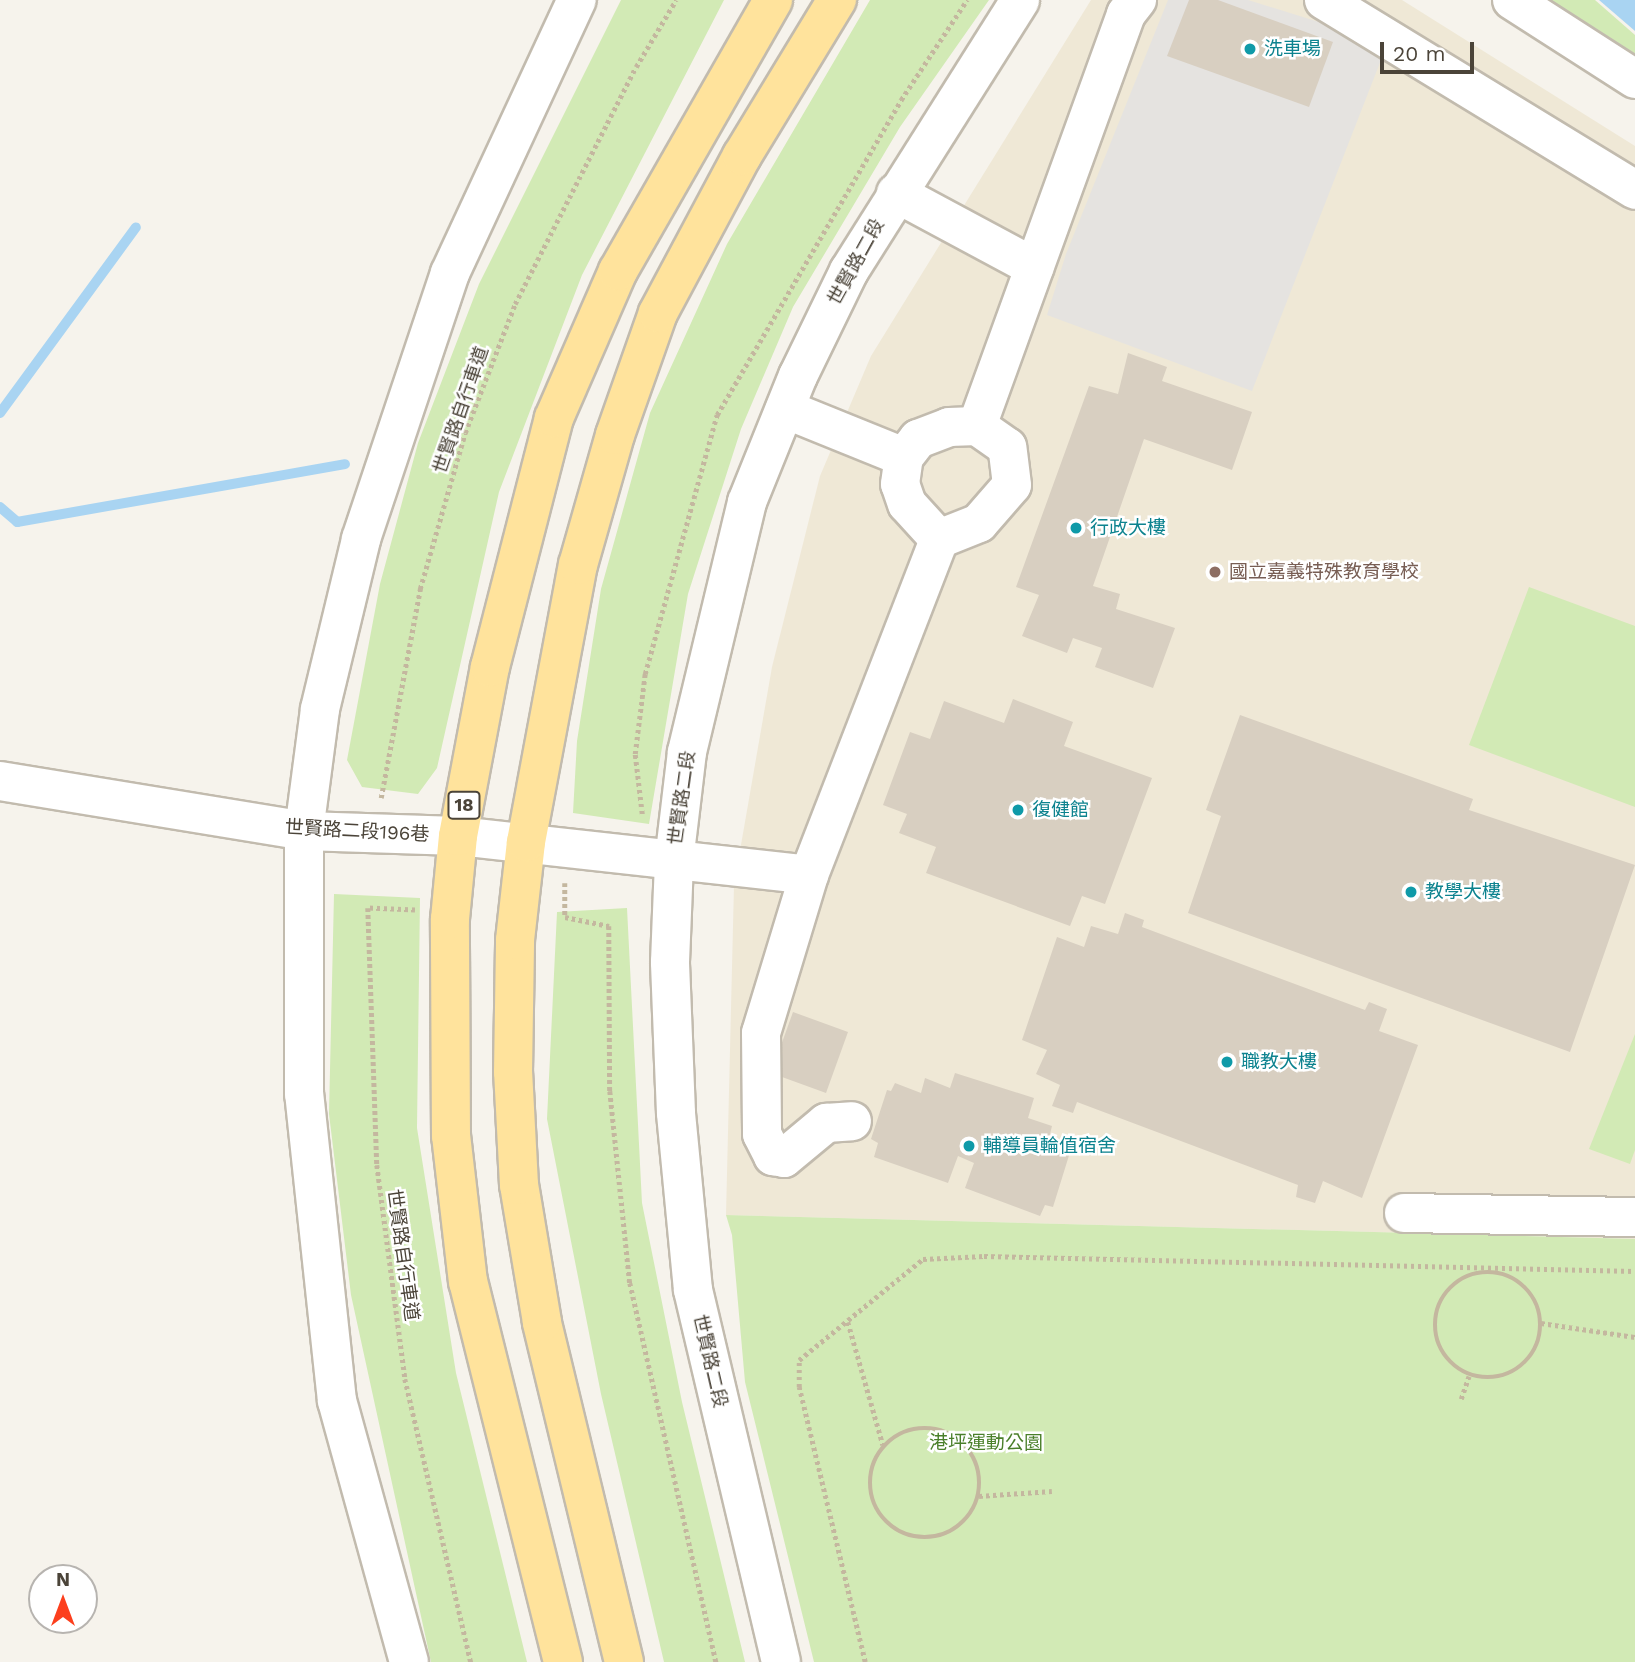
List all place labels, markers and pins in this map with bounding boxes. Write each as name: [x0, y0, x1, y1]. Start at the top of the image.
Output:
place label: 洗車場: [1264, 38, 1321, 60]
marker: 洗車場: [1242, 41, 1258, 57]
place label: 行政大樓: [1090, 517, 1166, 539]
marker: 行政大樓: [1068, 520, 1084, 536]
place label: 國立嘉義特殊教育學校: [1229, 561, 1419, 583]
marker: 國立嘉義特殊教育學校: [1207, 564, 1223, 580]
place label: 復健館: [1032, 799, 1089, 821]
marker: 復健館: [1010, 802, 1026, 818]
place label: 教學大樓: [1425, 881, 1501, 903]
marker: 教學大樓: [1403, 884, 1419, 900]
place label: 職教大樓: [1241, 1051, 1317, 1073]
marker: 職教大樓: [1219, 1054, 1235, 1070]
place label: 輔導員輪值宿舍: [983, 1135, 1116, 1157]
marker: 輔導員輪值宿舍: [961, 1138, 977, 1154]

